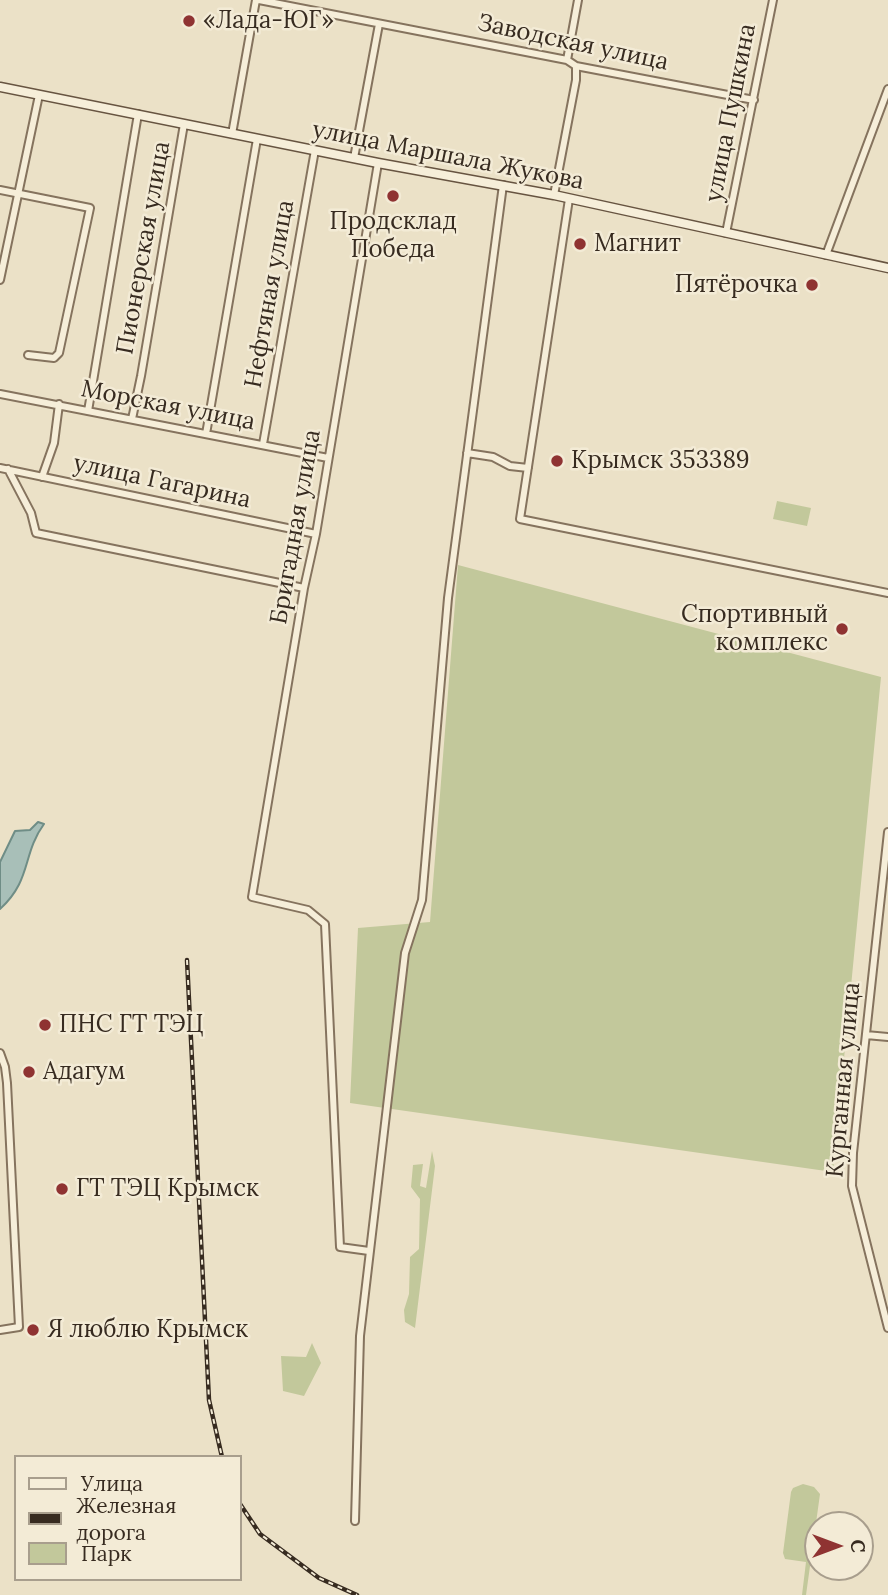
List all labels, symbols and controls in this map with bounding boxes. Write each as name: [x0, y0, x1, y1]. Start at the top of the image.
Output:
place label: «Лада-ЮГ»: [203, 7, 334, 35]
street label: Заводская улица: [475, 9, 671, 77]
marker: «Лада-ЮГ»: [181, 13, 197, 29]
street label: улица Пушкина: [700, 21, 762, 205]
street label: улица Маршала Жукова: [310, 116, 586, 196]
street label: Пионерская улица: [111, 139, 177, 357]
marker: Продсклад Победа: [385, 188, 401, 204]
street label: Нефтяная улица: [239, 198, 301, 390]
place label: Продсклад Победа: [329, 208, 457, 264]
place label: Магнит: [594, 230, 681, 258]
marker: Магнит: [572, 236, 588, 252]
place label: Пятёрочка: [675, 271, 798, 299]
marker: Пятёрочка: [804, 277, 820, 293]
street label: Морская улица: [78, 375, 258, 437]
street label: Бригадная улица: [265, 427, 327, 627]
place label: Крымск 353389: [571, 447, 750, 475]
street label: улица Гагарина: [71, 449, 253, 515]
marker: Крымск 353389: [549, 453, 565, 469]
place label: Спортивный комплекс: [681, 601, 828, 657]
marker: Спортивный комплекс: [834, 621, 850, 637]
street label: Курганная улица: [821, 981, 867, 1179]
place label: ПНС ГТ ТЭЦ: [59, 1011, 204, 1039]
marker: ПНС ГТ ТЭЦ: [37, 1017, 53, 1033]
place label: Адагум: [43, 1058, 125, 1086]
marker: Адагум: [21, 1064, 37, 1080]
place label: ГТ ТЭЦ Крымск: [76, 1175, 259, 1203]
marker: ГТ ТЭЦ Крымск: [54, 1181, 70, 1197]
place label: Я люблю Крымск: [47, 1316, 248, 1344]
marker: Я люблю Крымск: [25, 1322, 41, 1338]
legend: [14, 1455, 242, 1581]
text: Улица: [81, 1470, 143, 1497]
text: Железная дорога: [76, 1492, 176, 1546]
north arrow: [804, 1511, 874, 1581]
text: С: [846, 1539, 870, 1553]
text: Парк: [81, 1540, 131, 1567]

